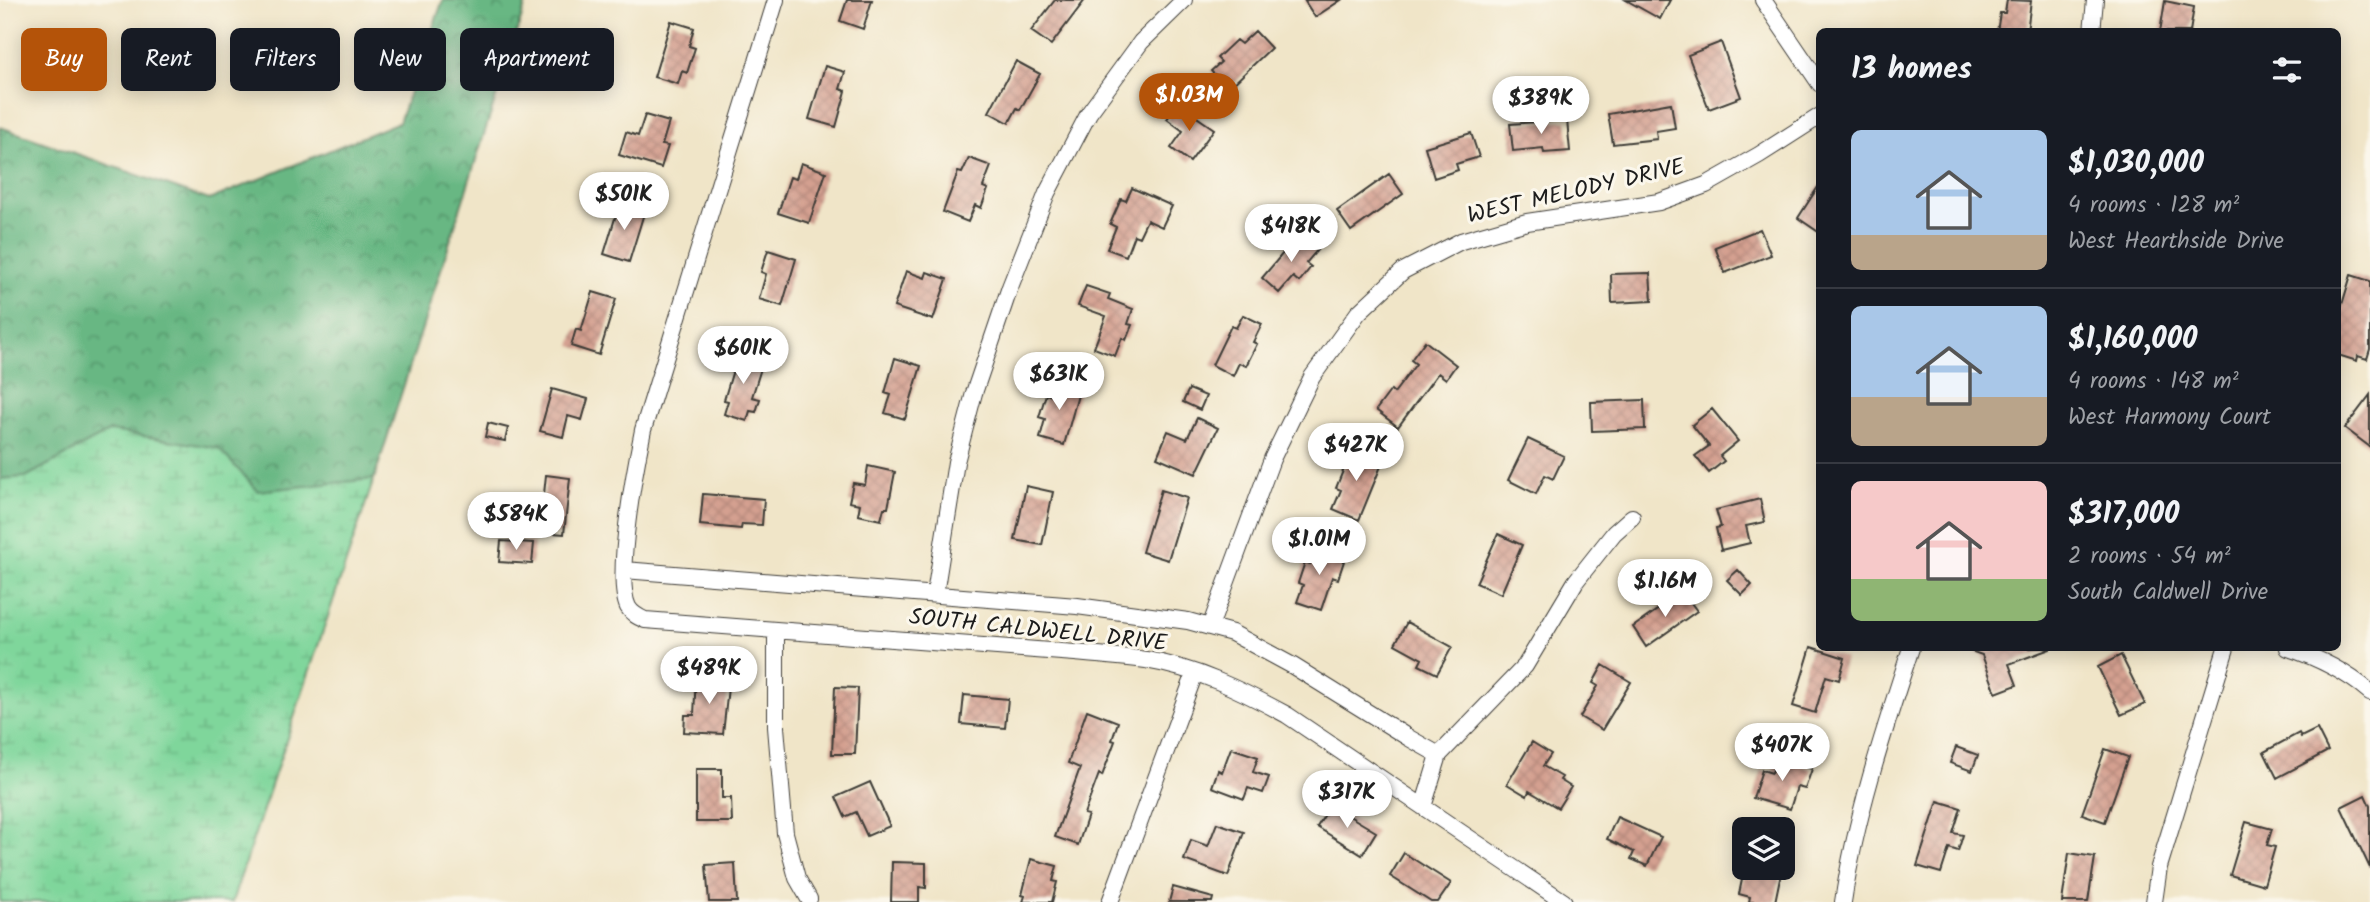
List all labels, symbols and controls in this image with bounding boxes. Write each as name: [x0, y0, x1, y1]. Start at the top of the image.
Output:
chip: Buy: [21, 28, 107, 91]
chip: Rent: [121, 28, 216, 91]
chip: Filters: [230, 28, 340, 91]
chip: New: [354, 28, 446, 91]
chip: Apartment: [460, 28, 614, 91]
text: 13 homes: [1851, 46, 1972, 94]
icon: filters: [2268, 51, 2306, 89]
pin: $1.03M: [1132, 74, 1246, 133]
pin: $389K: [1492, 76, 1590, 136]
text: $1.03M: [1155, 78, 1223, 114]
text: $389K: [1508, 81, 1574, 117]
text: $1,030,000: [2068, 140, 2204, 188]
street label: WEST MELODY DRIVE: [1464, 149, 1689, 234]
icon: home: [1907, 158, 1991, 242]
pin: $501K: [575, 173, 673, 232]
text: $501K: [595, 177, 653, 213]
text: 4 rooms · 128 m²: [2068, 188, 2239, 224]
pin: $418K: [1242, 204, 1340, 264]
text: $418K: [1261, 209, 1321, 245]
text: West Hearthside Drive: [2068, 224, 2284, 260]
text: $1,160,000: [2068, 316, 2197, 364]
pin: $601K: [694, 326, 792, 386]
text: $601K: [714, 331, 772, 367]
icon: home: [1907, 334, 1991, 418]
pin: $631K: [1010, 352, 1108, 412]
text: $631K: [1029, 357, 1089, 393]
text: 4 rooms · 148 m²: [2068, 364, 2239, 400]
text: West Harmony Court: [2068, 400, 2271, 436]
pin: $427K: [1307, 424, 1405, 483]
text: $427K: [1324, 428, 1388, 464]
text: $317,000: [2068, 491, 2179, 539]
pin: $584K: [467, 492, 565, 552]
text: $584K: [483, 497, 549, 533]
icon: home: [1907, 509, 1991, 593]
pin: $1.01M: [1262, 518, 1376, 577]
text: $1.01M: [1288, 522, 1350, 558]
text: 2 rooms · 54 m²: [2068, 539, 2231, 575]
pin: $1.16M: [1608, 560, 1722, 619]
text: $1.16M: [1634, 564, 1696, 600]
text: South Caldwell Drive: [2068, 575, 2268, 611]
street label: SOUTH CALDWELL DRIVE: [907, 600, 1169, 662]
pin: $489K: [660, 646, 758, 706]
text: $489K: [676, 651, 742, 687]
pin: $407K: [1733, 724, 1831, 783]
text: $407K: [1751, 728, 1813, 764]
pin: $317K: [1298, 770, 1396, 830]
text: $317K: [1318, 775, 1376, 811]
map controls: [1732, 817, 1795, 880]
button: layers: [1732, 817, 1795, 880]

